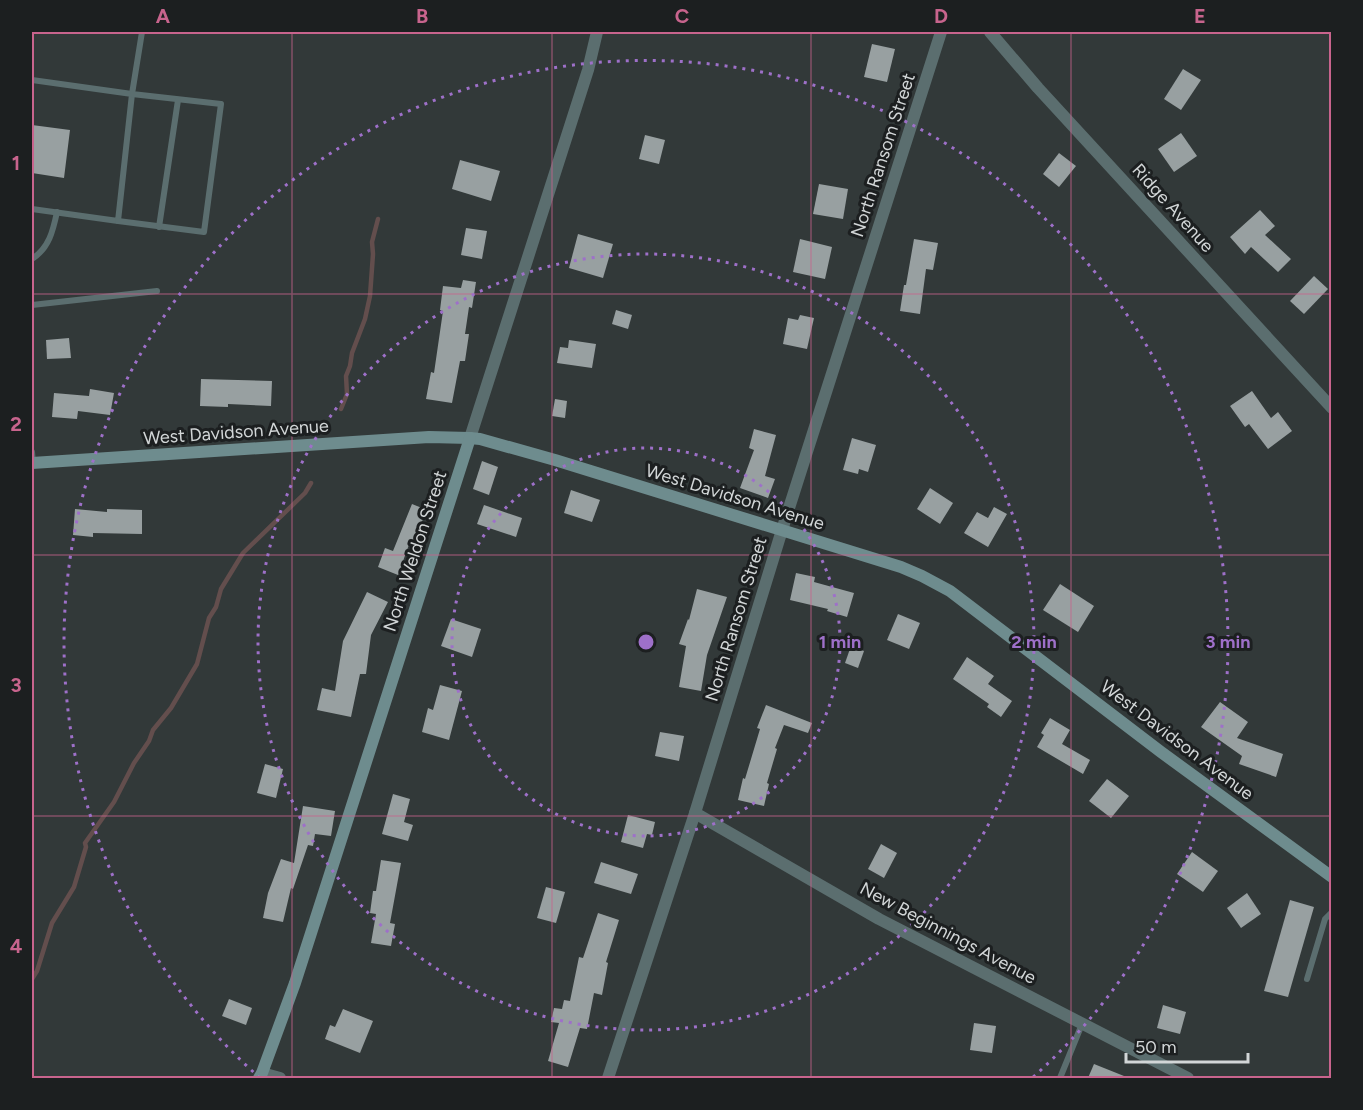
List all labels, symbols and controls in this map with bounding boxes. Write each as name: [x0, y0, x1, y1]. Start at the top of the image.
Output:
text: A: [156, 4, 171, 28]
text: B: [416, 4, 428, 28]
text: C: [675, 4, 689, 28]
text: D: [934, 4, 948, 28]
text: E: [1194, 4, 1206, 28]
street label: North Ransom Street: [846, 70, 920, 240]
text: 1: [12, 151, 20, 175]
street label: Ridge Avenue: [1127, 159, 1219, 257]
text: 2: [10, 412, 22, 436]
street label: West Davidson Avenue: [143, 415, 330, 449]
street label: West Davidson Avenue: [643, 459, 827, 535]
street label: North Weldon Street: [379, 468, 451, 634]
street label: North Ransom Street: [700, 534, 772, 704]
text: 1 min: [819, 631, 861, 653]
text: 2 min: [1011, 631, 1057, 653]
text: 3 min: [1206, 631, 1250, 653]
centre of rings: [636, 632, 656, 652]
text: 3: [10, 673, 22, 697]
street label: West Davidson Avenue: [1096, 675, 1258, 805]
street label: New Beginnings Avenue: [856, 877, 1040, 989]
text: 4: [10, 934, 23, 958]
scale bar: [1126, 1026, 1248, 1064]
text: 50 m: [1135, 1036, 1177, 1058]

